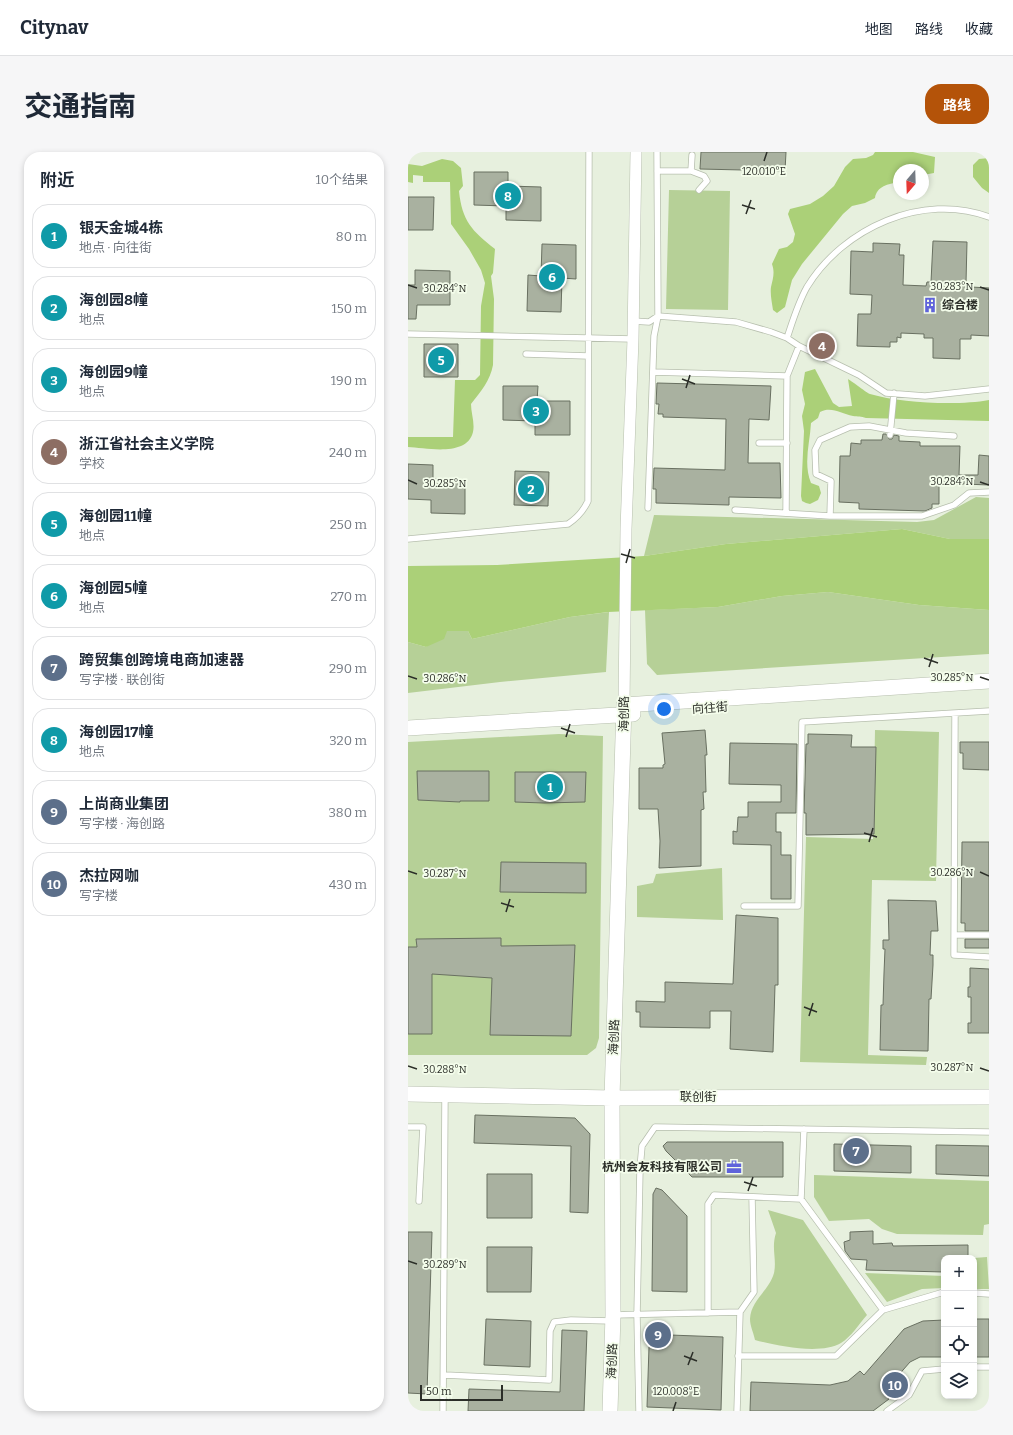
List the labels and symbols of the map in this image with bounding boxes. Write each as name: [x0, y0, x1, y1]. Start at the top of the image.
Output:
north arrow: [893, 164, 929, 200]
text: 120.010°E: [742, 166, 786, 178]
pin: 8: [495, 181, 521, 211]
pin: 6: [539, 262, 565, 292]
text: 30.283°N: [930, 281, 974, 293]
text: 30.284°N: [424, 283, 467, 295]
building icon: 综合楼: [921, 296, 939, 314]
place label: 综合楼: [942, 298, 978, 312]
pin: 4: [809, 331, 835, 361]
pin: 5: [428, 345, 454, 375]
pin: 3: [523, 396, 549, 426]
pin: 2: [518, 474, 544, 504]
text: 30.284°N: [931, 476, 974, 488]
text: 30.285°N: [424, 478, 466, 490]
text: 30.285°N: [931, 672, 973, 684]
text: 30.286°N: [423, 673, 467, 685]
street label: 海创路: [617, 696, 631, 732]
your location: [654, 699, 674, 719]
street label: 向往街: [692, 700, 728, 716]
pin: 1: [537, 772, 563, 802]
text: 30.286°N: [930, 867, 974, 879]
text: 30.287°N: [424, 868, 466, 880]
street label: 海创路: [606, 1019, 622, 1055]
text: 30.287°N: [931, 1062, 973, 1074]
text: 30.288°N: [423, 1064, 467, 1076]
street label: 联创街: [680, 1090, 716, 1104]
pin: 7: [843, 1136, 869, 1166]
office icon: 杭州会友科技有限公司: [725, 1158, 743, 1176]
place label: 杭州会友科技有限公司: [602, 1160, 722, 1174]
text: 30.289°N: [423, 1259, 467, 1271]
pin: 9: [645, 1320, 671, 1350]
street label: 海创路: [604, 1343, 620, 1379]
pin: 10: [882, 1370, 908, 1400]
scale bar: [420, 1383, 503, 1402]
text: 120.008°E: [653, 1386, 699, 1398]

